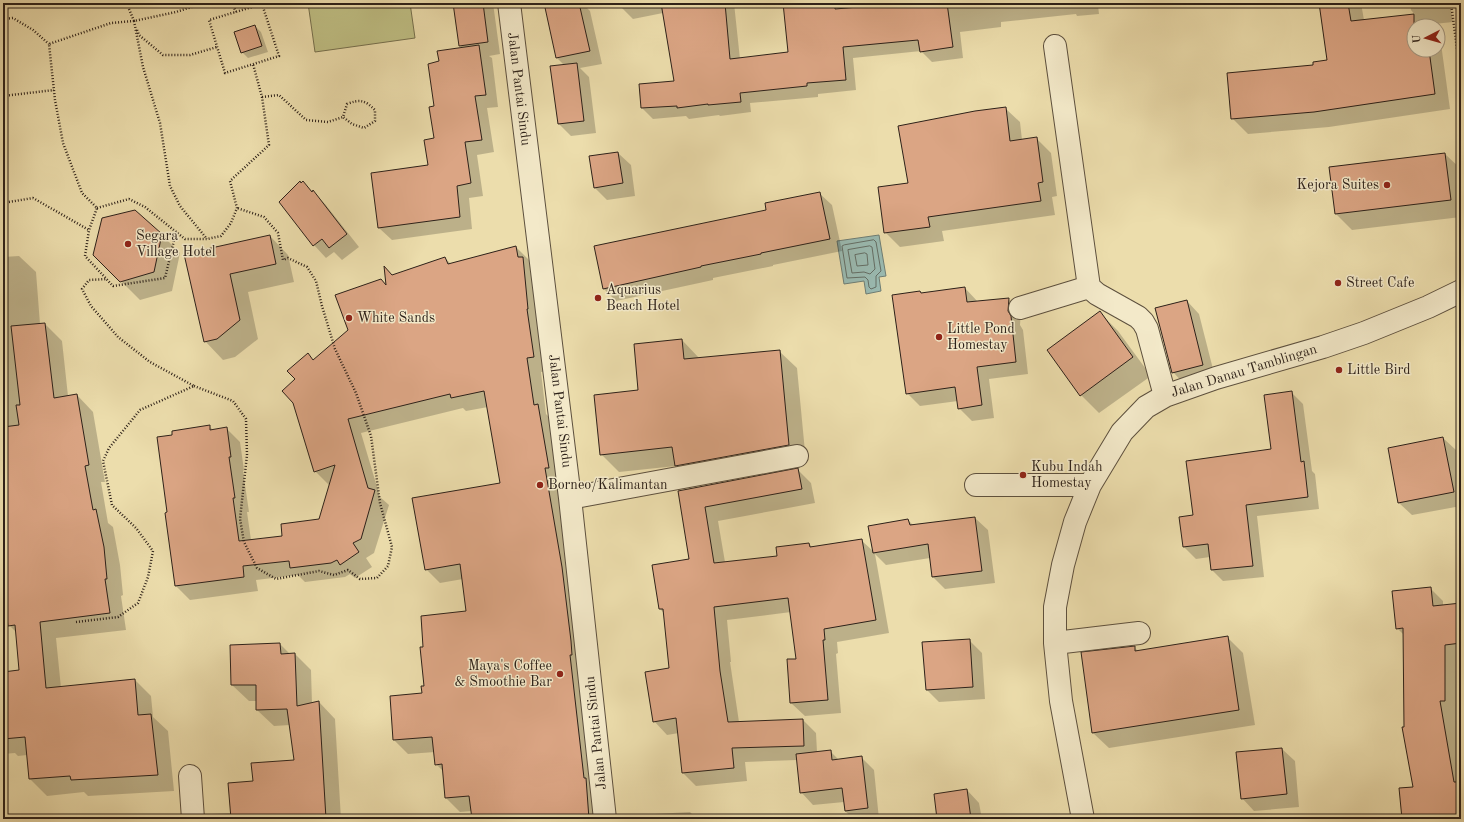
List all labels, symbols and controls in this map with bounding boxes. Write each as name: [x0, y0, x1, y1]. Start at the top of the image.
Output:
north arrow: [1406, 18, 1446, 58]
street label: Jalan Pantai Sindu: [505, 31, 533, 147]
text: U: [1412, 34, 1423, 44]
place label: Kejora Suites: [1297, 178, 1379, 192]
marker: Kejora Suites: [1382, 180, 1392, 190]
place label: Segara Village Hotel: [136, 229, 216, 259]
marker: Segara Village Hotel: [123, 239, 133, 249]
place label: Street Cafe: [1346, 276, 1414, 290]
marker: Street Cafe: [1333, 278, 1343, 288]
place label: Aquarius Beach Hotel: [606, 283, 680, 313]
marker: Aquarius Beach Hotel: [593, 293, 603, 303]
place label: White Sands: [357, 311, 435, 325]
marker: White Sands: [344, 313, 354, 323]
place label: Little Pond Homestay: [947, 322, 1015, 352]
marker: Little Pond Homestay: [934, 332, 944, 342]
street label: Jalan Danau Tamblingan: [1169, 342, 1319, 400]
street label: Jalan Pantai Sindu: [546, 353, 574, 469]
place label: Little Bird: [1347, 363, 1411, 377]
marker: Little Bird: [1334, 365, 1344, 375]
place label: Kubu Indah Homestay: [1031, 460, 1103, 490]
marker: Kubu Indah Homestay: [1018, 470, 1028, 480]
place label: Borneo/Kalimantan: [548, 478, 668, 492]
marker: Borneo/Kalimantan: [535, 480, 545, 490]
place label: Maya's Coffee & Smoothie Bar: [454, 659, 552, 689]
marker: Maya's Coffee & Smoothie Bar: [555, 669, 565, 679]
street label: Jalan Pantai Sindu: [583, 675, 609, 791]

